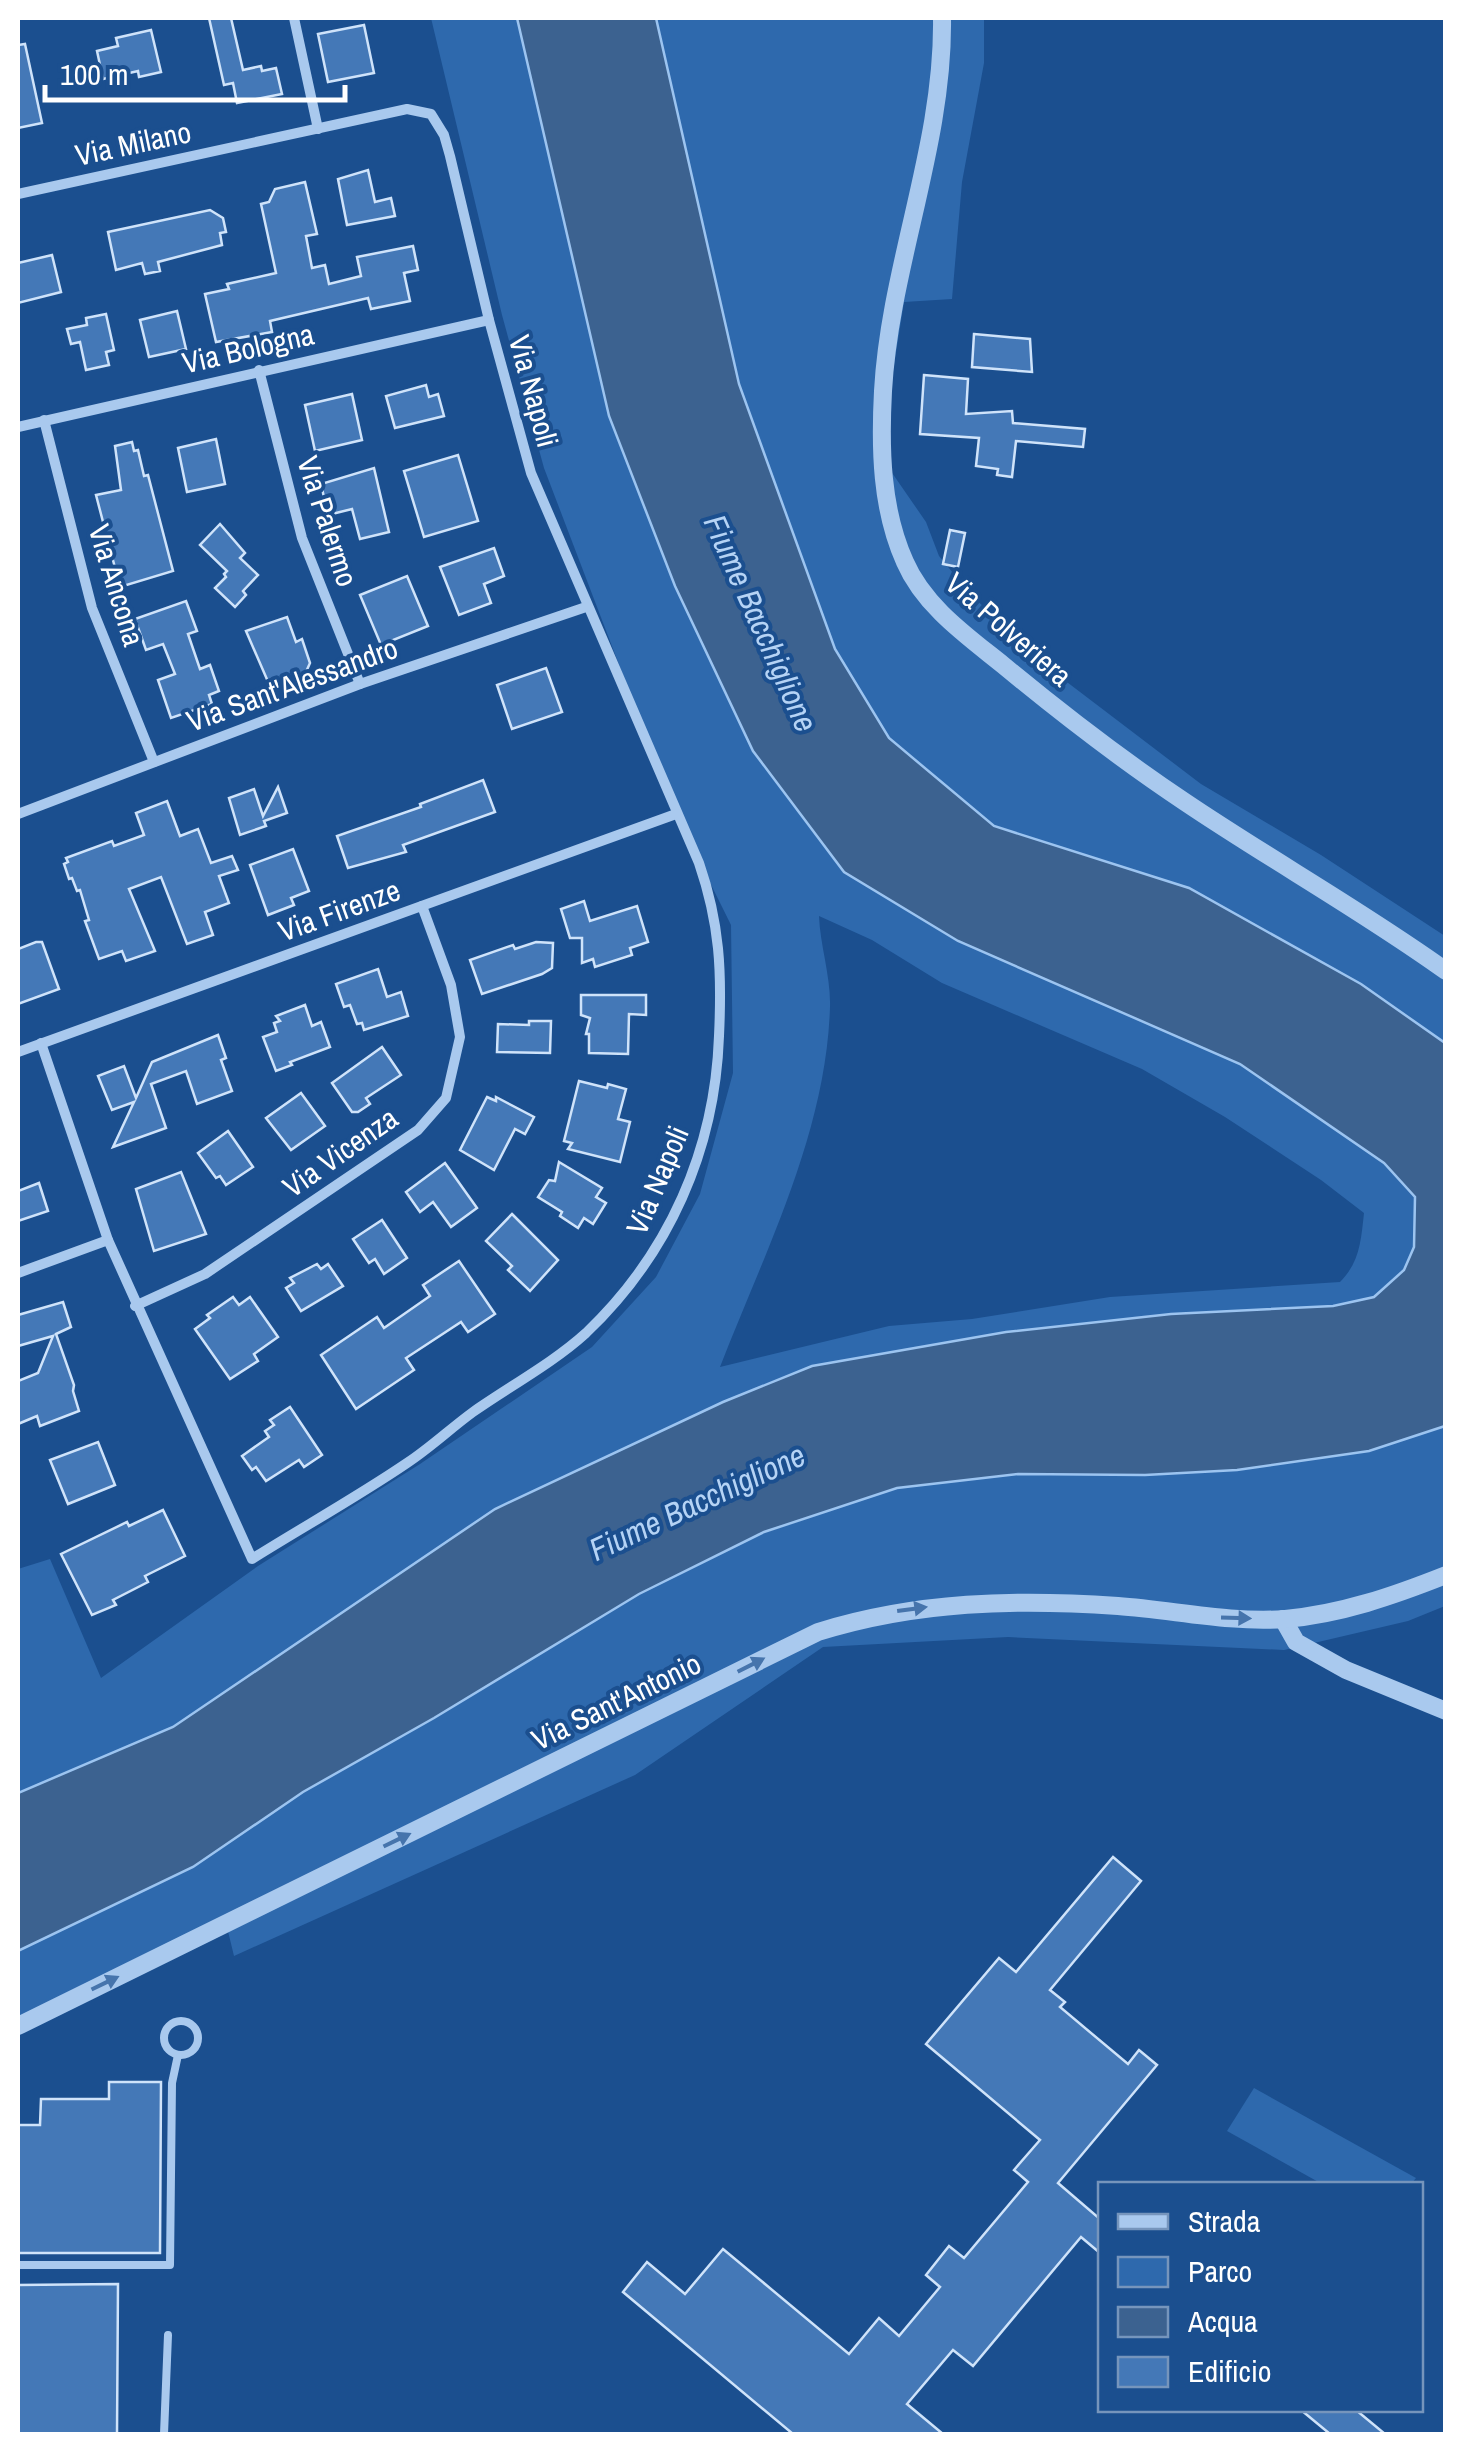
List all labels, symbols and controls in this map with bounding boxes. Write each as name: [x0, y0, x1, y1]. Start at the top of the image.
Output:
scale bar: [45, 40, 345, 102]
text: 100 m: [60, 54, 128, 94]
street label: Via Milano: [72, 111, 194, 175]
street label: Via Bologna: [178, 313, 318, 383]
street label: Via Napoli: [500, 331, 568, 451]
street label: Via Palermo: [288, 451, 368, 591]
water label: Fiume Bacchiglione: [694, 508, 828, 738]
street label: Via Ancona: [80, 519, 155, 651]
street label: Via Polveriera: [937, 563, 1081, 695]
street label: Via Sant'Alessandro: [181, 627, 403, 741]
street label: Via Firenze: [273, 870, 405, 950]
street label: Via Vicenza: [275, 1098, 406, 1206]
street label: Via Napoli: [616, 1120, 698, 1240]
water label: Fiume Bacchiglione: [582, 1433, 812, 1571]
one-way arrow: [897, 1601, 929, 1617]
one-way arrow: [1221, 1611, 1253, 1627]
street label: Via Sant'Antonio: [525, 1643, 707, 1759]
one-way arrow: [737, 1657, 766, 1674]
one-way arrow: [382, 1831, 411, 1848]
one-way arrow: [91, 1975, 120, 1992]
legend: [1098, 2182, 1423, 2412]
text: Strada: [1188, 2201, 1261, 2241]
text: Parco: [1188, 2251, 1252, 2291]
text: Acqua: [1187, 2301, 1258, 2341]
text: Edificio: [1188, 2351, 1271, 2391]

